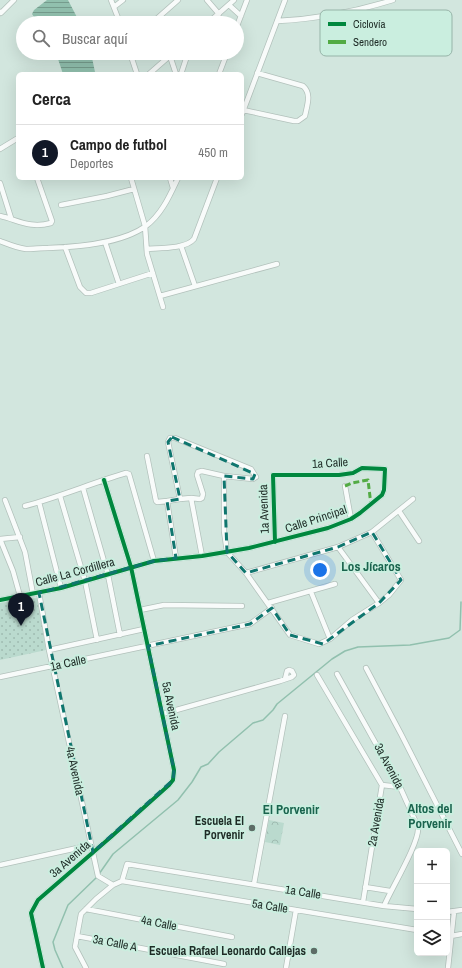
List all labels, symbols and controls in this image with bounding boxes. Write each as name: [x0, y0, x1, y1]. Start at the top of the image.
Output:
legend: [320, 10, 452, 56]
search box: [16, 16, 244, 60]
text: Ciclovía: [353, 17, 386, 31]
icon: search: [30, 27, 52, 49]
text: Buscar aquí: [62, 28, 128, 49]
text: Sendero: [353, 35, 387, 49]
text: Cerca: [32, 87, 71, 110]
text: Campo de futbol: [70, 134, 167, 155]
text: 1: [42, 144, 48, 161]
text: 450 m: [198, 144, 228, 161]
text: Deportes: [70, 155, 113, 172]
street label: 1a Calle: [312, 454, 348, 472]
street label: 1a Avenida: [255, 484, 273, 534]
street label: Calle Principal: [283, 502, 349, 536]
street label: Calle La Cordillera: [34, 554, 117, 590]
district label: Los Jícaros: [341, 558, 401, 575]
your location: [310, 560, 330, 580]
pin: 1: [8, 593, 34, 626]
street label: 1a Calle: [49, 651, 87, 675]
street label: 5a Avenida: [158, 680, 184, 732]
street label: 3a Avenida: [370, 741, 408, 792]
street label: 4a Avenida: [62, 745, 88, 797]
street label: 2a Avenida: [364, 796, 388, 848]
district label: Altos del Porvenir: [407, 800, 453, 832]
district label: El Porvenir: [263, 801, 320, 818]
place label: Escuela El Porvenir: [195, 813, 244, 843]
marker: Escuela El Porvenir: [247, 823, 257, 833]
street label: 3a Avenida: [46, 837, 94, 881]
map controls: [414, 848, 450, 956]
button: +: [414, 848, 450, 884]
street label: 1a Calle: [284, 881, 322, 903]
button: −: [414, 884, 450, 920]
street label: 5a Calle: [251, 895, 289, 917]
street label: 4a Calle: [140, 912, 178, 934]
button: layers: [414, 920, 450, 956]
street label: 3a Calle A: [91, 931, 139, 955]
place label: Escuela Rafael Leonardo Callejas: [149, 943, 307, 959]
marker: Escuela Rafael Leonardo Callejas: [309, 946, 319, 956]

